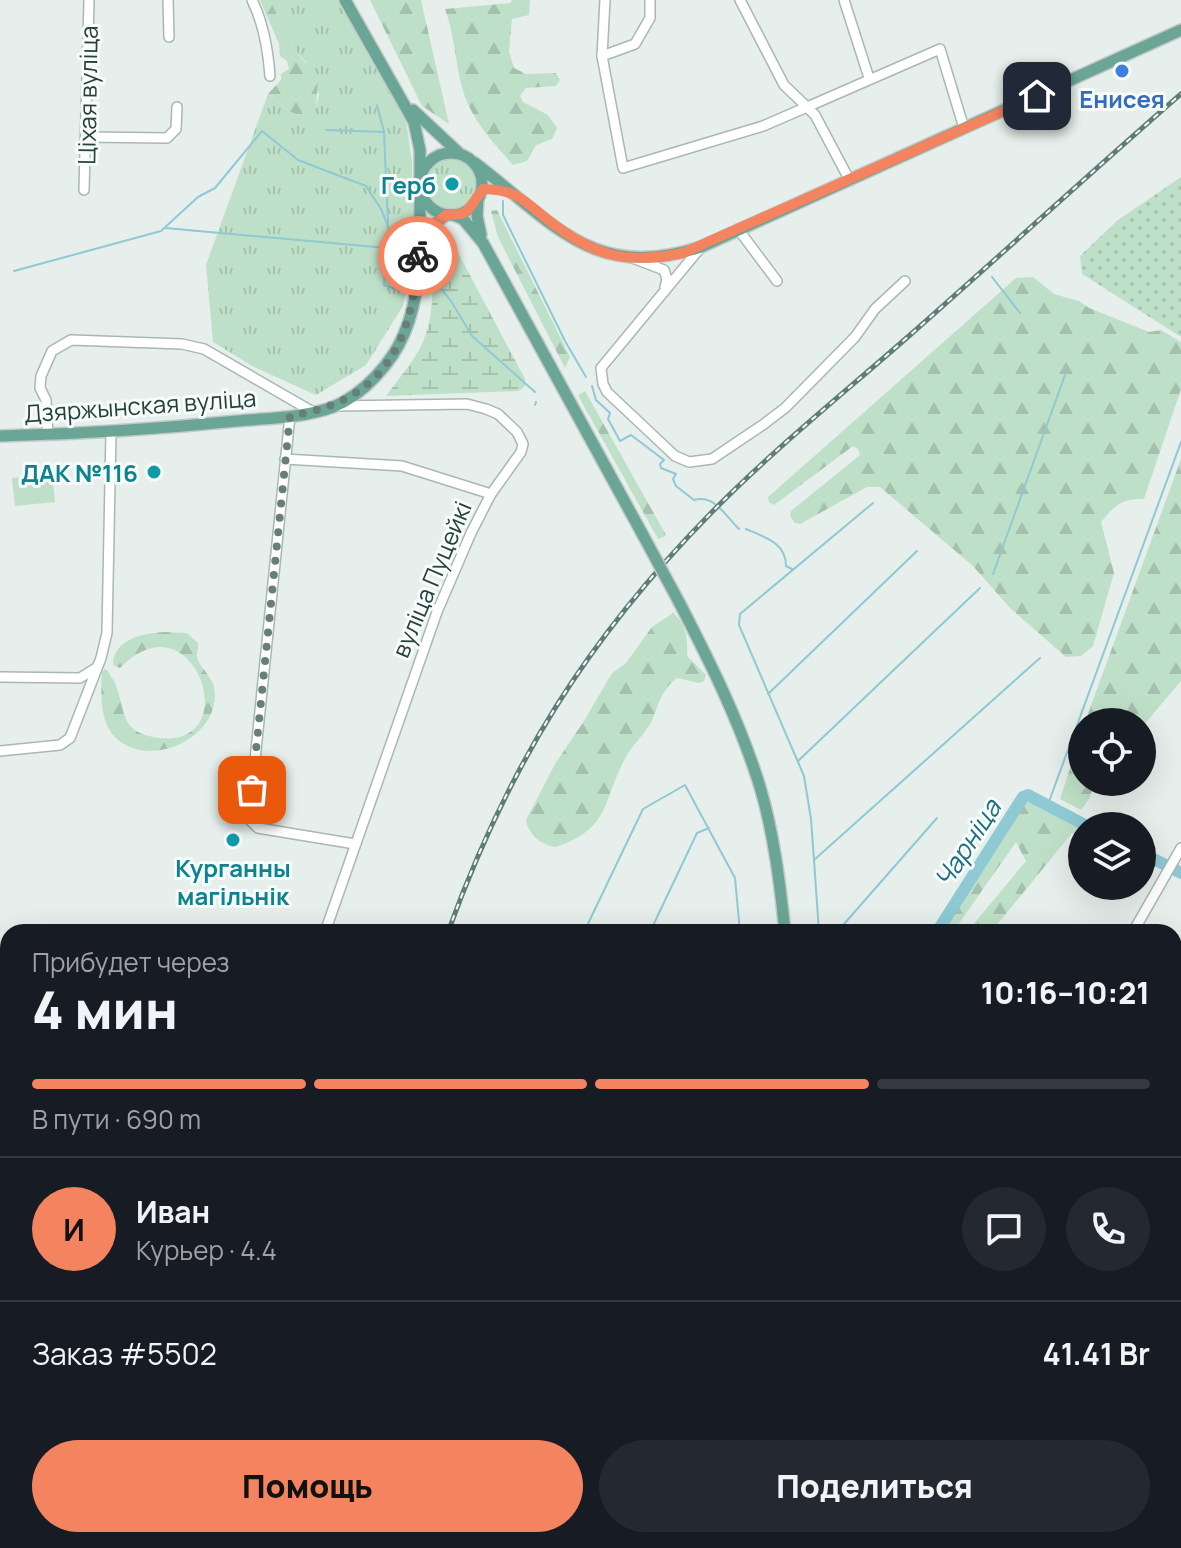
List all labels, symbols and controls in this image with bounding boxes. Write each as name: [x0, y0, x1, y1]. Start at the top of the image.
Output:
street label: Ціхая вуліца: [69, 25, 105, 165]
pin: [1003, 62, 1071, 130]
marker: Енисея: [1113, 62, 1131, 80]
icon: home: [1015, 74, 1059, 118]
place label: Енисея: [1079, 82, 1165, 115]
place label: Герб: [381, 168, 436, 201]
marker: Герб: [443, 175, 461, 193]
courier: [378, 216, 458, 296]
icon: bike: [396, 234, 440, 278]
street label: Дзяржынская вуліца: [23, 380, 257, 430]
place label: ДАК №116: [21, 456, 138, 489]
marker: ДАК №116: [145, 463, 163, 481]
street label: вуліца Пуцейкі: [383, 496, 479, 662]
map controls: [1068, 708, 1156, 900]
button: locate: [1068, 708, 1156, 796]
pin: [218, 756, 286, 824]
icon: bag: [230, 768, 274, 812]
water label: Чарніца: [925, 791, 1010, 894]
button: layers: [1068, 812, 1156, 900]
marker: Курганны магільнік: [224, 831, 242, 849]
place label: Курганны магільнік: [175, 851, 291, 912]
text: Прибудет через: [32, 944, 230, 980]
text: 10:16–10:21: [981, 972, 1150, 1013]
text: 4 мин: [32, 974, 178, 1045]
text: В пути · 690 m: [32, 1101, 201, 1137]
button: chat: [962, 1187, 1046, 1271]
button: phone: [1066, 1187, 1150, 1271]
text: Иван: [136, 1191, 210, 1232]
text: И: [63, 1209, 85, 1250]
text: Курьер · 4.4: [136, 1232, 277, 1268]
text: Заказ #5502: [32, 1333, 217, 1374]
text: 41.41 Br: [1042, 1333, 1150, 1374]
button: Помощь: [32, 1440, 583, 1532]
button: Поделиться: [599, 1440, 1150, 1532]

